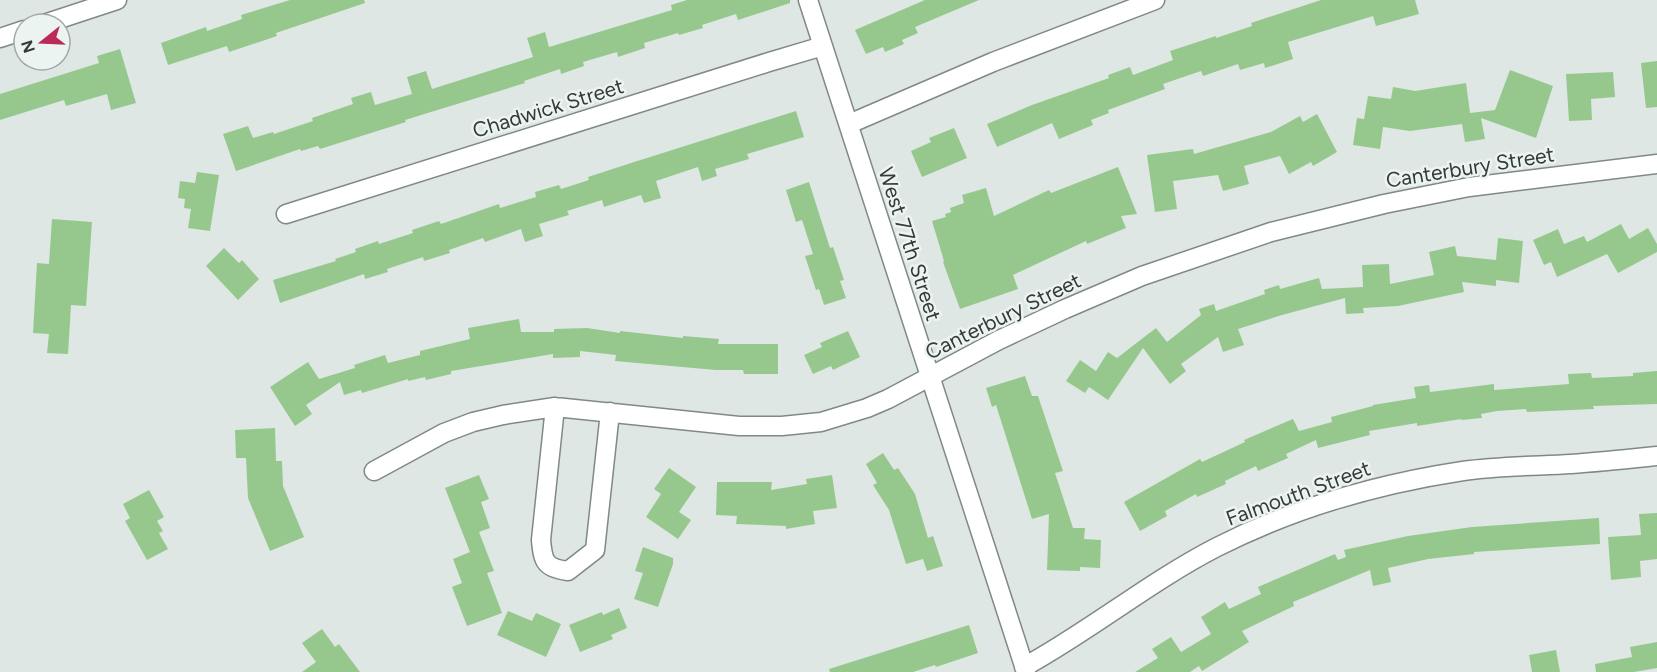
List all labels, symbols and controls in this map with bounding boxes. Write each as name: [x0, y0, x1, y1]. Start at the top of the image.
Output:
north arrow: [12, 12, 72, 72]
text: N: [17, 38, 39, 55]
street label: Chadwick Street: [469, 73, 627, 143]
street label: Canterbury Street: [1384, 141, 1556, 193]
street label: West 77th Street: [873, 164, 947, 324]
street label: Canterbury Street: [921, 267, 1085, 365]
street label: Falmouth Street: [1222, 455, 1374, 531]

